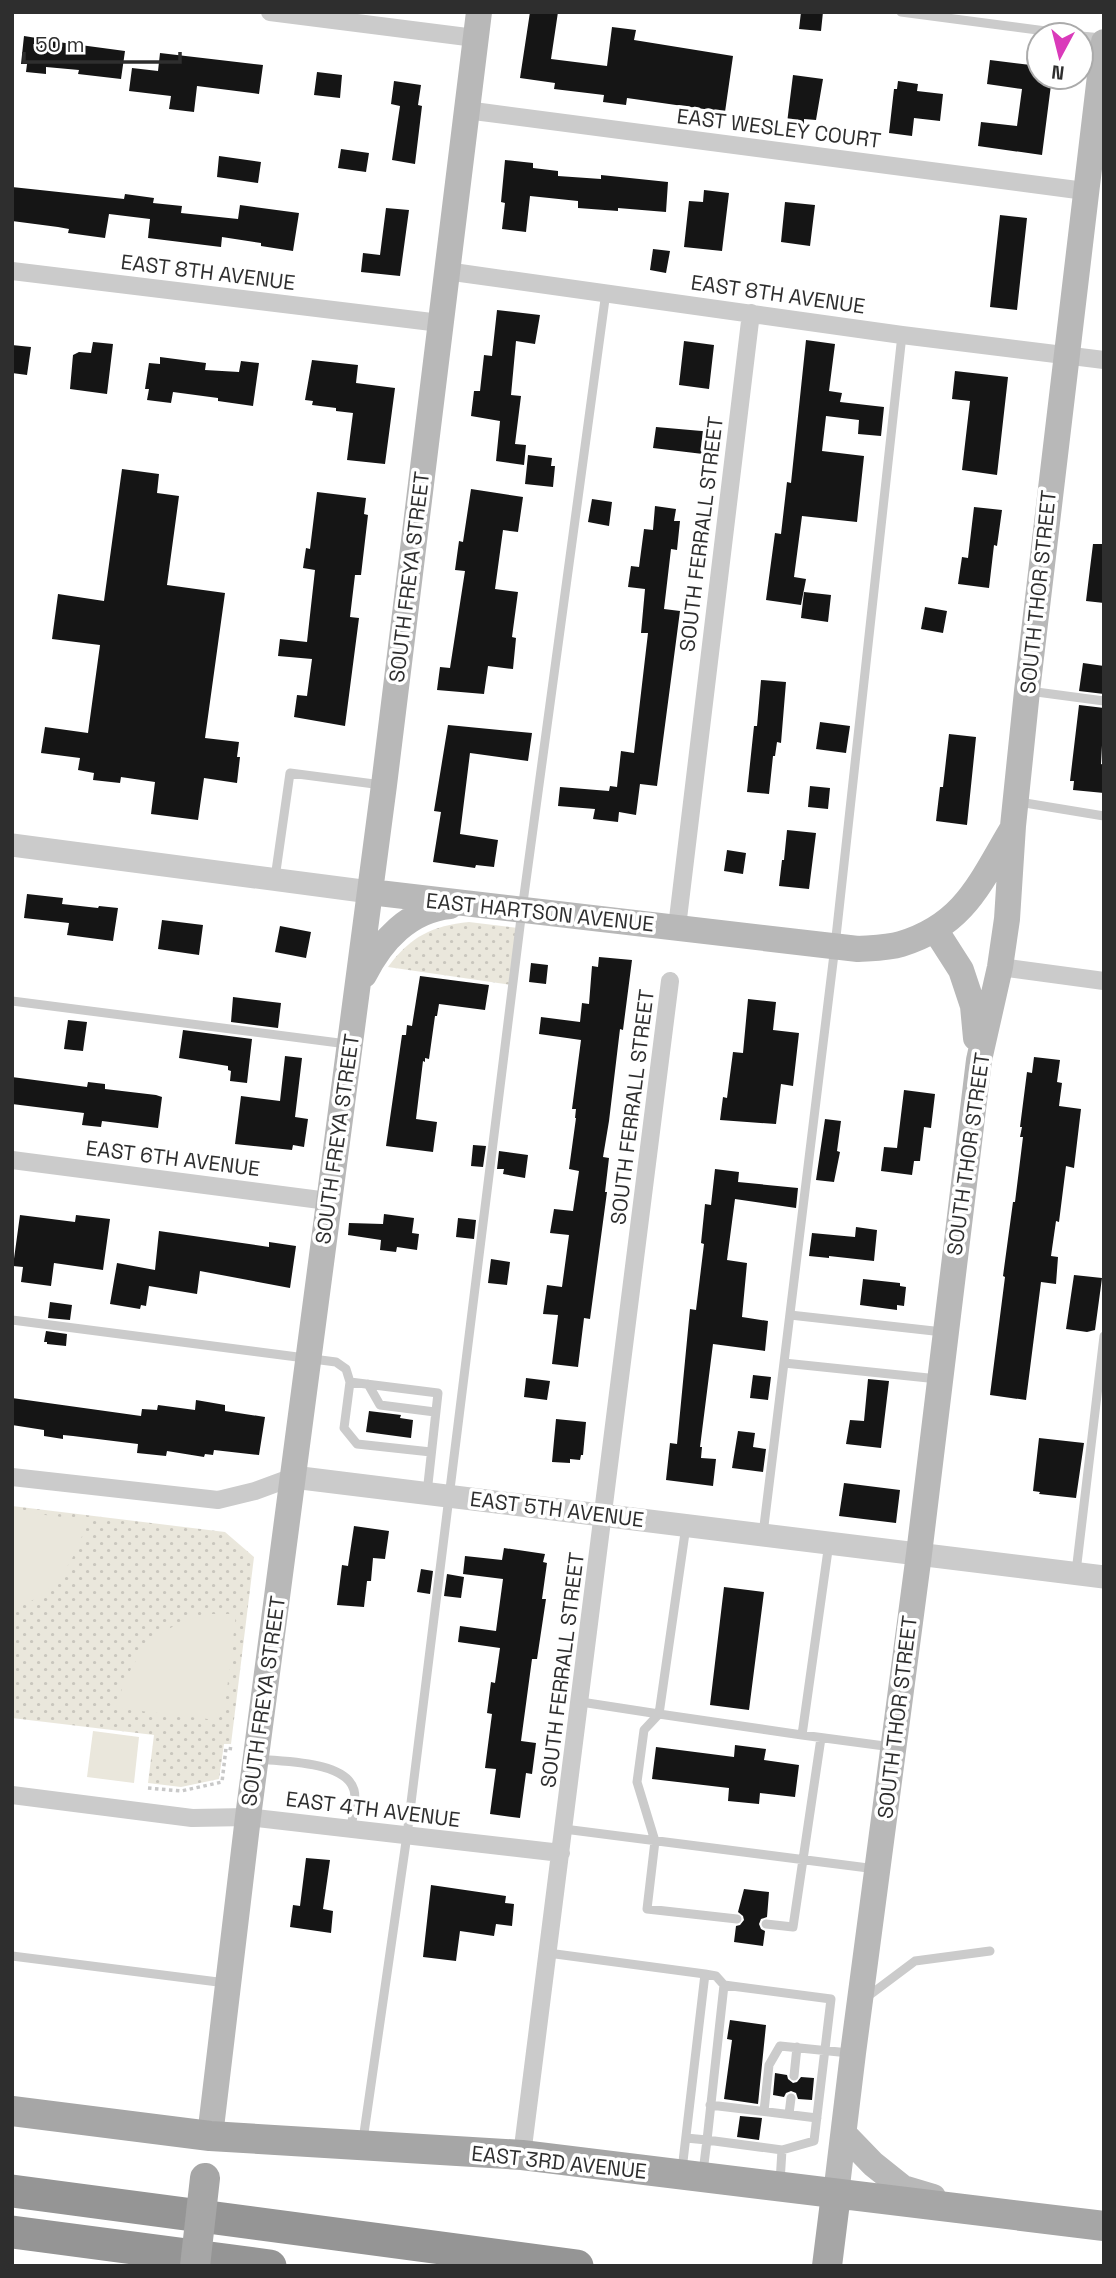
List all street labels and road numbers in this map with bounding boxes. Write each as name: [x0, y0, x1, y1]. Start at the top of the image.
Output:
street label: EAST WESLEY COURT: [675, 102, 883, 154]
street label: EAST 8TH AVENUE: [119, 248, 297, 296]
street label: EAST 8TH AVENUE: [689, 268, 867, 320]
street label: SOUTH FERRALL STREET: [673, 415, 729, 653]
street label: SOUTH FREYA STREET: [383, 470, 435, 684]
street label: SOUTH THOR STREET: [1014, 489, 1062, 695]
street label: EAST HARTSON AVENUE: [425, 887, 655, 937]
street label: SOUTH FERRALL STREET: [604, 988, 660, 1226]
street label: SOUTH FREYA STREET: [309, 1032, 365, 1246]
street label: SOUTH THOR STREET: [940, 1051, 996, 1257]
street label: EAST 6TH AVENUE: [84, 1134, 262, 1182]
street label: EAST 5TH AVENUE: [469, 1485, 645, 1533]
street label: SOUTH FERRALL STREET: [534, 1551, 590, 1789]
street label: SOUTH FREYA STREET: [235, 1594, 291, 1808]
street label: SOUTH THOR STREET: [871, 1614, 923, 1820]
street label: EAST 4TH AVENUE: [284, 1785, 462, 1833]
street label: EAST 3RD AVENUE: [470, 2139, 648, 2185]

